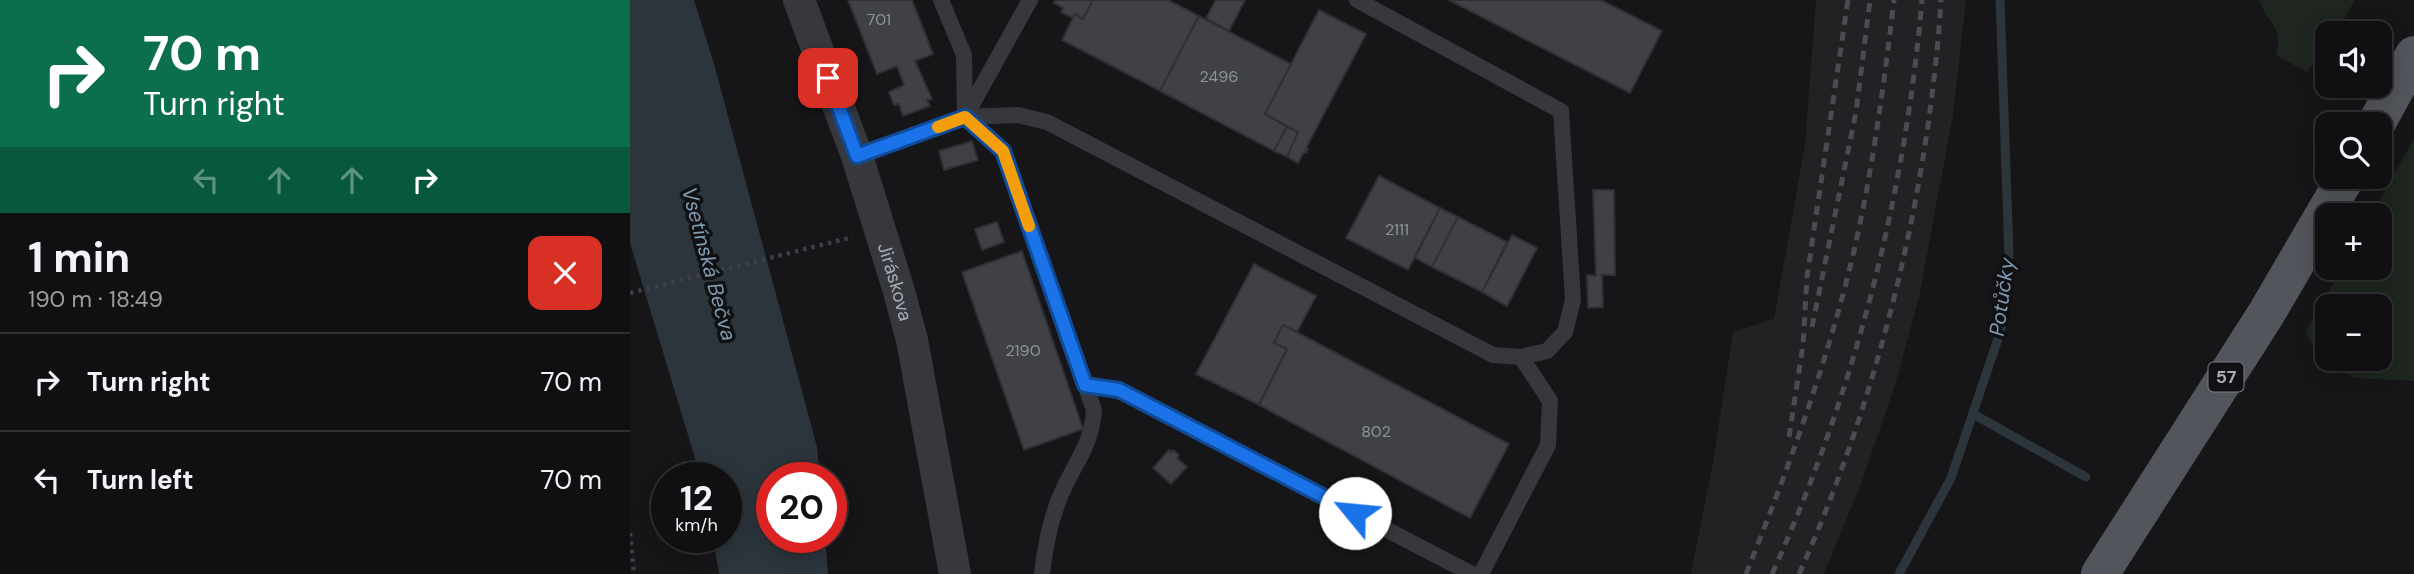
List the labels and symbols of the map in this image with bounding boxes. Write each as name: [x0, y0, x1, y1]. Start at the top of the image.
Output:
house number: 701: [867, 9, 891, 30]
pin: [798, 48, 858, 108]
house number: 2496: [1200, 66, 1238, 87]
water label: Vsetínská Bečva: [675, 184, 743, 344]
house number: 2111: [1385, 219, 1409, 240]
street label: Jiráskova: [872, 239, 919, 324]
water label: Potůčky: [1983, 255, 2022, 338]
house number: 2190: [1005, 340, 1041, 361]
road number: 57: [2208, 362, 2244, 391]
house number: 802: [1361, 421, 1391, 442]
speed limit sign: 20: [756, 462, 847, 553]
position arrow: [1318, 476, 1392, 550]

